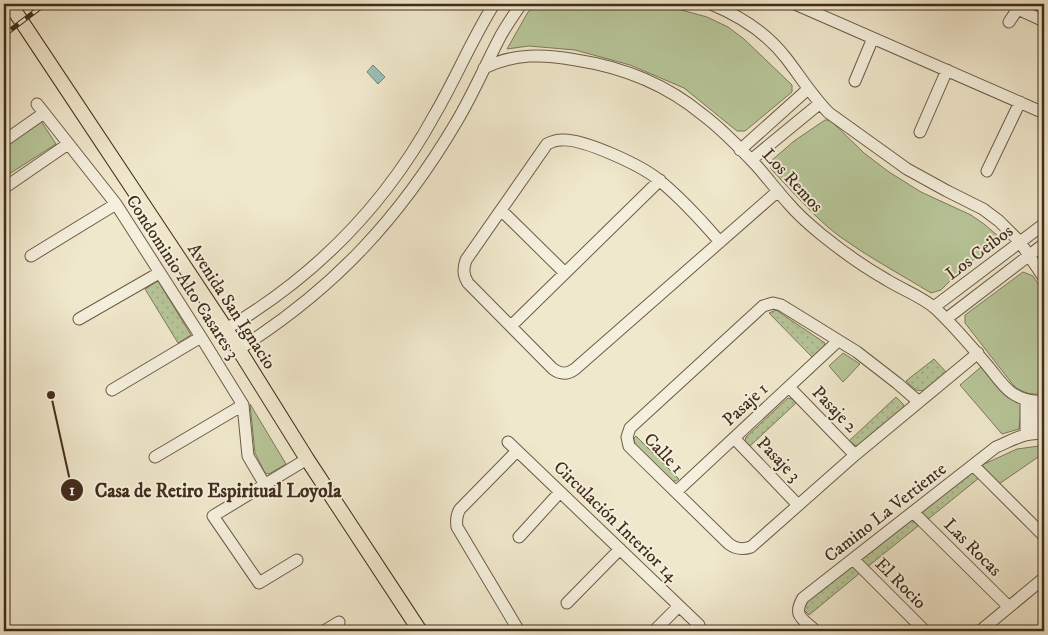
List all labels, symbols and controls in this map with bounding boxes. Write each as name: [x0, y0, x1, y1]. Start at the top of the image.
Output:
street label: Los Remos: [757, 144, 827, 217]
street label: Condominio Alto Casares 3: [121, 191, 244, 364]
street label: Los Ceibos: [941, 220, 1018, 285]
street label: Avenida San Ignacio: [182, 239, 280, 374]
street label: Pasaje 1: [718, 378, 773, 431]
street label: Pasaje 2: [807, 382, 862, 438]
street label: Calle 1: [639, 429, 688, 479]
street label: Pasaje 3: [752, 433, 805, 487]
street label: Circulación Interior 14: [548, 457, 683, 587]
street label: Camino La Vertiente: [820, 458, 951, 567]
callout: Casa de Retiro Espiritual Loyola: [60, 473, 351, 507]
text: Casa de Retiro Espiritual Loyola: [95, 480, 342, 503]
text: 1: [69, 481, 75, 500]
street label: Las Rocas: [939, 514, 1006, 581]
street label: El Rocio: [870, 553, 931, 614]

